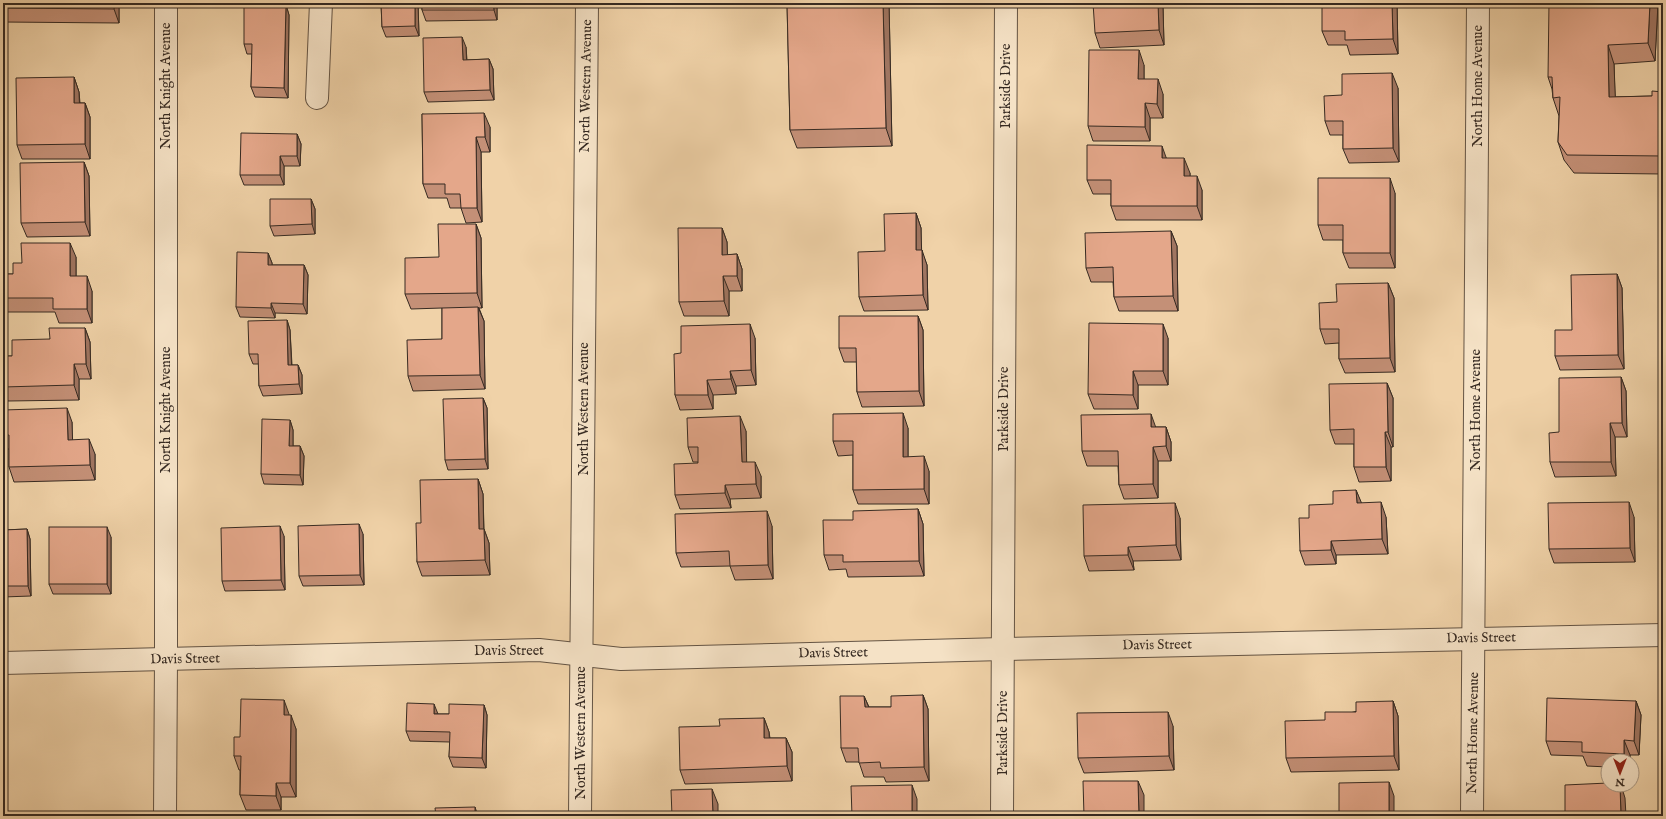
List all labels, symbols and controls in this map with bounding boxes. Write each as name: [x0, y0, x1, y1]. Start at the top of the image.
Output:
street label: North Western Avenue: [576, 19, 596, 153]
street label: North Knight Avenue: [157, 22, 175, 149]
street label: North Home Avenue: [1469, 24, 1487, 147]
street label: Parkside Drive: [997, 43, 1015, 128]
street label: North Western Avenue: [575, 342, 593, 476]
street label: North Knight Avenue: [157, 346, 175, 473]
street label: North Home Avenue: [1467, 348, 1485, 471]
street label: Parkside Drive: [995, 366, 1013, 451]
street label: Davis Street: [1446, 628, 1516, 648]
street label: Davis Street: [1122, 635, 1192, 655]
street label: Davis Street: [474, 642, 544, 660]
street label: Davis Street: [798, 643, 868, 663]
street label: Davis Street: [150, 649, 220, 669]
street label: North Western Avenue: [572, 666, 590, 800]
street label: North Home Avenue: [1463, 671, 1483, 794]
street label: Parkside Drive: [994, 690, 1012, 775]
north arrow: [1600, 753, 1640, 793]
text: N: [1615, 775, 1626, 789]

